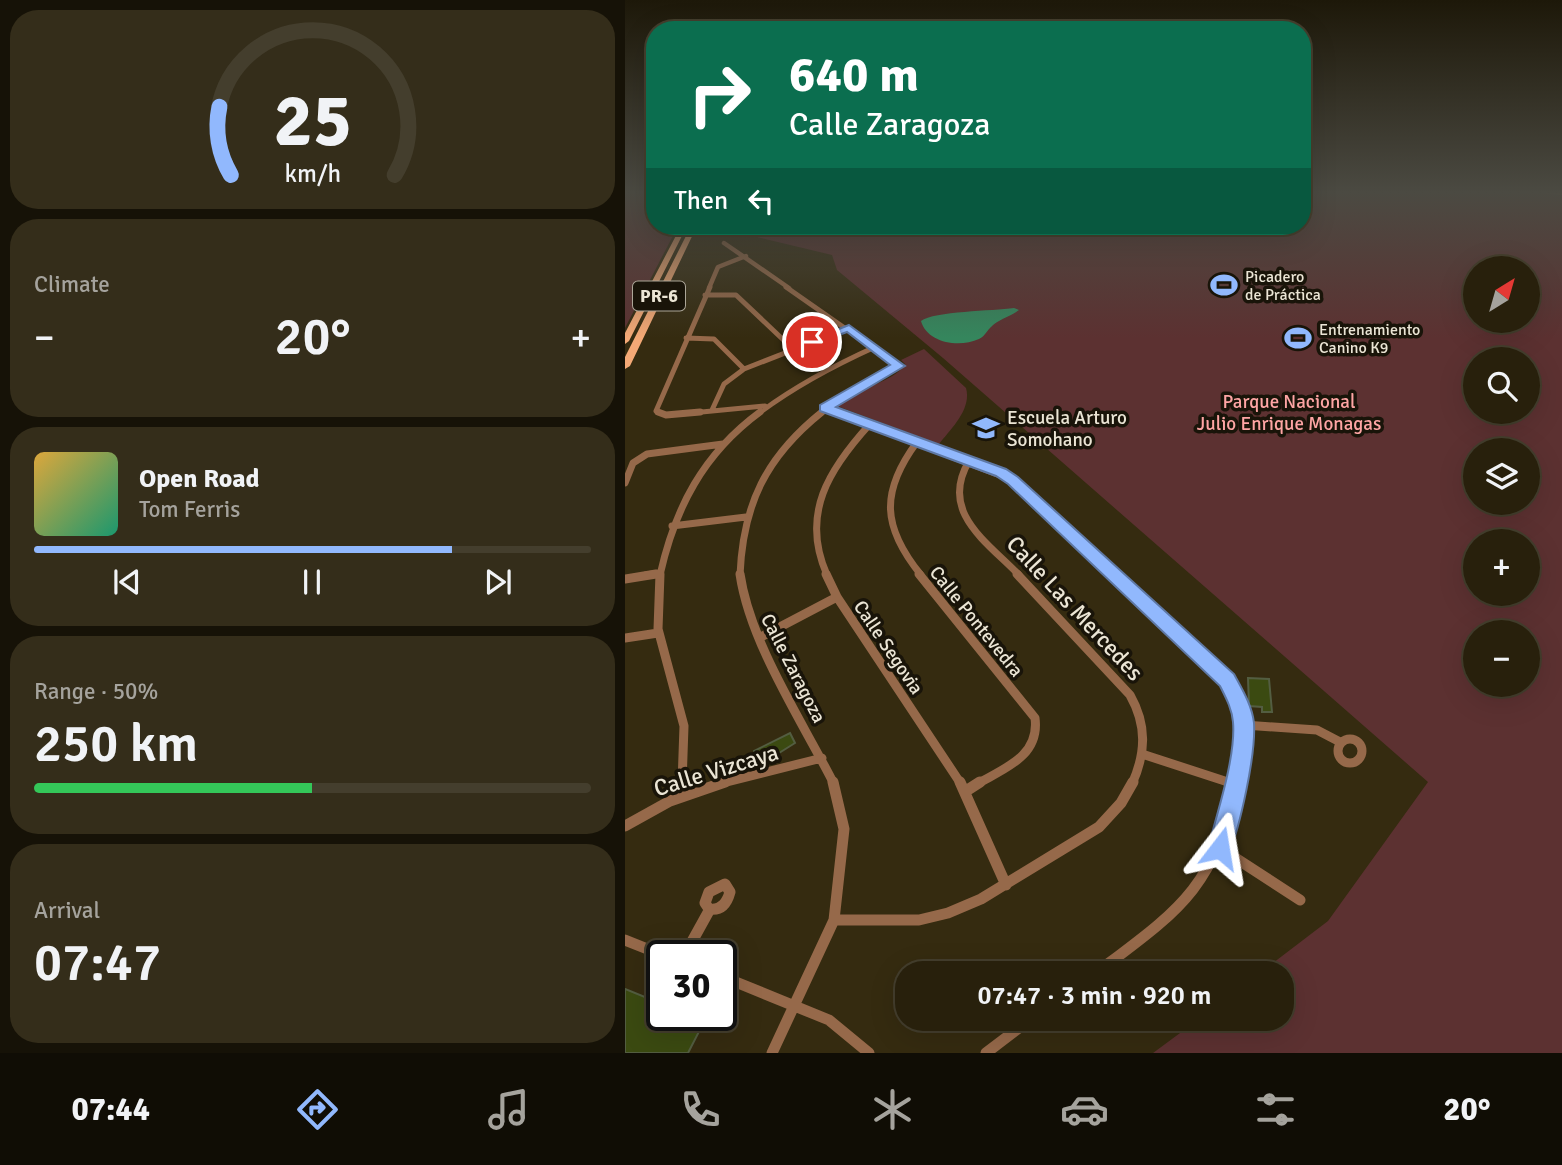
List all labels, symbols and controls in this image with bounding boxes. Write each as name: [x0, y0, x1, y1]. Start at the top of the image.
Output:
text: 640 m: [789, 45, 919, 105]
icon: right: [674, 49, 765, 140]
text: 25: [273, 78, 352, 167]
text: Calle Zaragoza: [789, 105, 990, 144]
text: km/h: [284, 158, 341, 189]
icon: left: [742, 182, 780, 220]
text: Then: [674, 185, 728, 217]
north arrow: [1463, 256, 1540, 332]
map controls: [1463, 256, 1540, 697]
place label: Picadero de Práctica: [1245, 267, 1321, 305]
text: Climate: [34, 270, 110, 299]
sports icon: Picadero de Práctica: [1209, 270, 1239, 300]
road number: PR-6: [633, 282, 685, 310]
text: 20°: [274, 305, 351, 369]
pin: [782, 312, 842, 372]
text: −: [34, 314, 55, 361]
text: +: [570, 314, 591, 361]
place label: Entrenamiento Canino K9: [1319, 320, 1420, 358]
icon: arrive: [793, 323, 831, 361]
sports icon: Entrenamiento Canino K9: [1283, 323, 1313, 353]
button: search: [1463, 347, 1540, 424]
park label: Parque Nacional Julio Enrique Monagas: [1197, 390, 1381, 436]
place label: Escuela Arturo Somohano: [1007, 406, 1127, 452]
school or university icon: Escuela Arturo Somohano: [971, 413, 1001, 443]
button: layers: [1463, 438, 1540, 515]
text: Open Road: [139, 463, 260, 495]
text: Tom Ferris: [139, 495, 240, 524]
button: +: [1463, 529, 1540, 606]
street label: Calle Las Mercedes: [1000, 530, 1149, 687]
street label: Calle Pontevedra: [924, 561, 1028, 682]
icon: previous: [108, 563, 146, 601]
icon: pause: [293, 563, 331, 601]
icon: next: [479, 563, 517, 601]
street label: Calle Segovia: [848, 596, 928, 699]
street label: Calle Zaragoza: [755, 610, 831, 727]
button: −: [1463, 620, 1540, 697]
text: Range · 50%: [34, 677, 158, 706]
text: 250 km: [34, 712, 198, 776]
street label: Calle Vizcaya: [650, 738, 782, 803]
position arrow: [1183, 811, 1257, 885]
text: Arrival: [34, 896, 100, 925]
text: 07:47: [34, 931, 161, 995]
speed limit sign: 30: [646, 940, 737, 1031]
text: 07:47 · 3 min · 920 m: [978, 980, 1211, 1012]
icon: directions: [293, 1085, 342, 1134]
icon: music: [484, 1085, 533, 1134]
icon: phone: [676, 1085, 725, 1134]
icon: climate: [868, 1085, 917, 1134]
icon: car: [1060, 1085, 1109, 1134]
icon: filters: [1251, 1085, 1300, 1134]
text: 07:44: [71, 1090, 150, 1129]
text: 20°: [1443, 1090, 1491, 1129]

